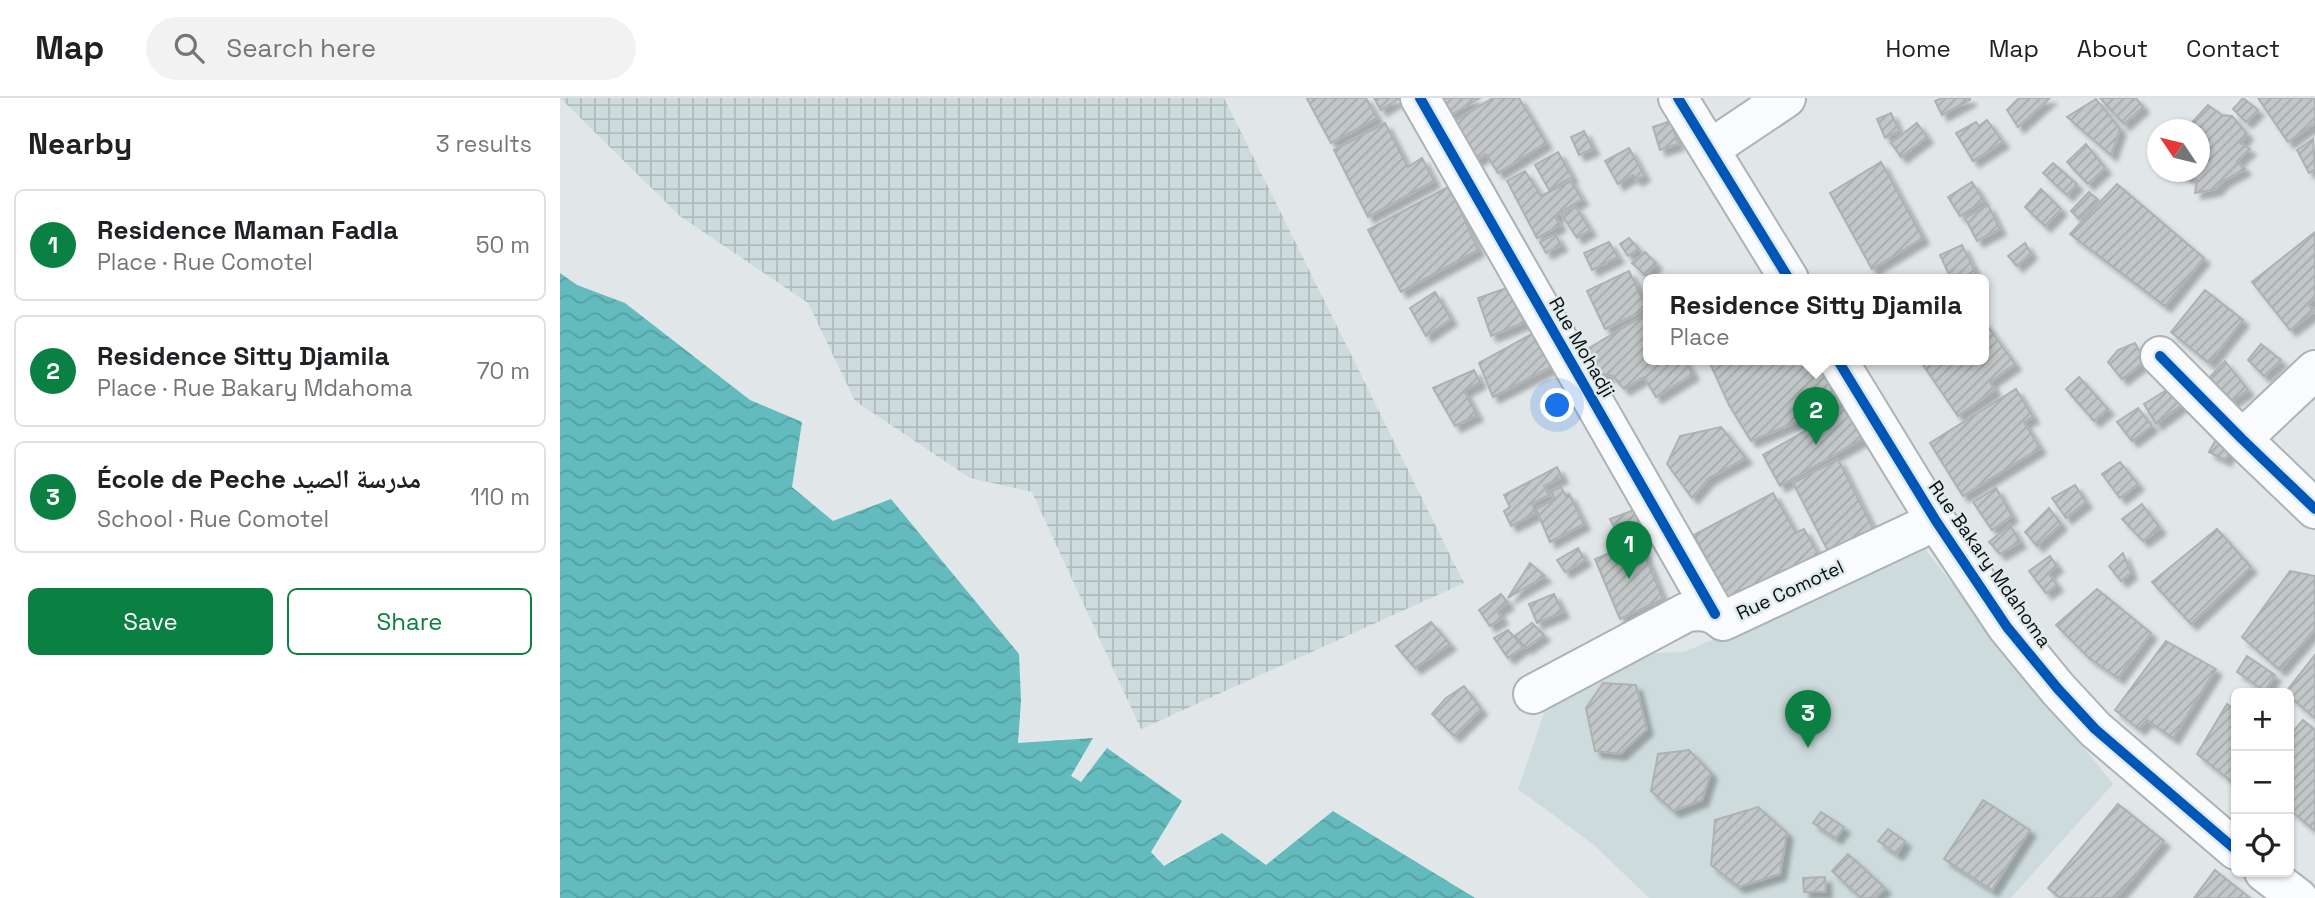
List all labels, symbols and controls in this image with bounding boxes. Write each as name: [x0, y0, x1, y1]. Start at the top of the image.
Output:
search box: [146, 17, 636, 80]
text: Map: [35, 27, 104, 69]
icon: search: [170, 29, 208, 67]
text: Search here: [226, 31, 376, 65]
text: Home: [1885, 33, 1951, 64]
text: Map: [1989, 33, 2039, 64]
text: About: [2077, 33, 2148, 64]
text: Contact: [2186, 33, 2280, 64]
north arrow: [2147, 119, 2210, 182]
text: Nearby: [28, 124, 132, 163]
text: 3 results: [436, 129, 532, 159]
text: Residence Maman Fadla: [97, 213, 398, 247]
text: 1: [48, 230, 58, 260]
text: 50 m: [476, 230, 530, 260]
text: Place · Rue Comotel: [97, 247, 313, 277]
popup: [1643, 274, 1989, 365]
text: Residence Sitty Djamila: [1670, 288, 1962, 322]
street label: Rue Mohadji: [1543, 292, 1621, 402]
text: Place: [1670, 322, 1730, 352]
text: Residence Sitty Djamila: [97, 339, 389, 373]
text: 2: [46, 356, 60, 386]
text: 70 m: [477, 356, 530, 386]
text: Place · Rue Bakary Mdahoma: [97, 373, 413, 403]
pin: 2: [1793, 387, 1839, 445]
your location: [1540, 388, 1574, 422]
text: École de Peche مدرسة الصيد: [97, 462, 421, 496]
street label: Rue Bakary Mdahoma: [1923, 476, 2057, 652]
text: 3: [46, 482, 60, 512]
text: 110 m: [470, 482, 530, 512]
text: School · Rue Comotel: [97, 504, 329, 534]
pin: 1: [1606, 521, 1652, 579]
street label: Rue Comotel: [1732, 554, 1848, 626]
button: Save: [28, 588, 273, 655]
button: Share: [287, 588, 532, 655]
map controls: [2231, 688, 2294, 877]
button: +: [2231, 688, 2294, 751]
pin: 3: [1785, 690, 1831, 748]
button: −: [2231, 751, 2294, 814]
button: locate: [2231, 814, 2294, 877]

